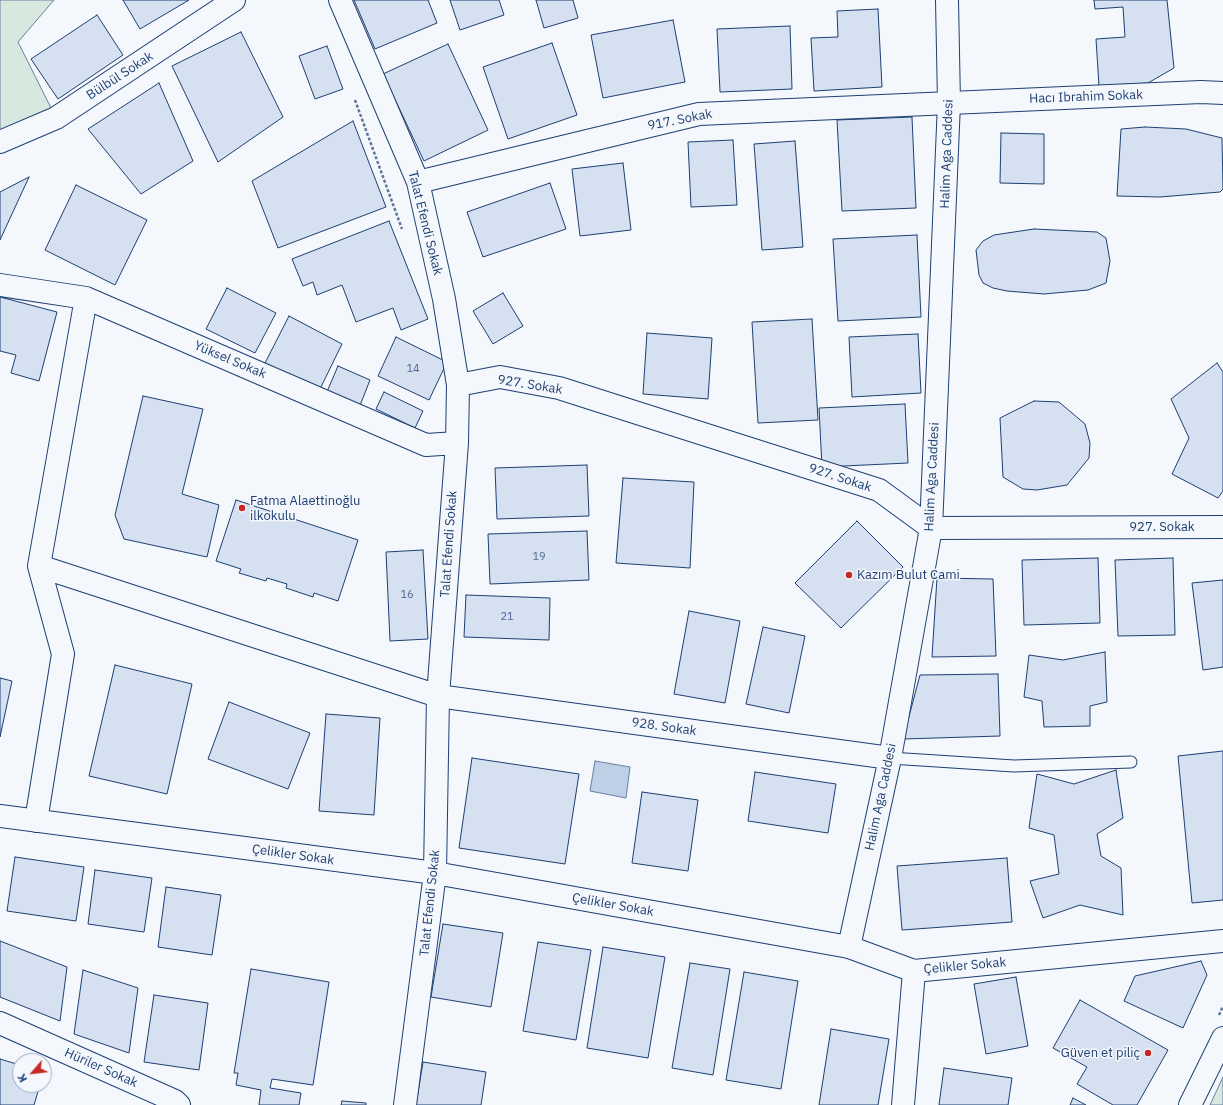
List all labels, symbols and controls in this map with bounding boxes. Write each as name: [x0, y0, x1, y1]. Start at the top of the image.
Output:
street label: Bülbül Sokak: [84, 49, 156, 103]
street label: Hacı Ibrahim Sokak: [1029, 87, 1143, 107]
street label: Halim Aga Caddesi: [937, 99, 957, 209]
street label: 917. Sokak: [646, 106, 714, 134]
street label: Talat Efendi Sokak: [404, 169, 446, 277]
street label: Yüksel Sokak: [192, 338, 268, 382]
house number: 14: [406, 362, 420, 376]
street label: 927. Sokak: [496, 372, 564, 398]
street label: Halim Aga Caddesi: [921, 422, 943, 532]
street label: 927. Sokak: [806, 460, 874, 496]
street label: Talat Efendi Sokak: [437, 490, 461, 598]
place label: Fatma Alaettinoğlu ilkokulu: [250, 493, 360, 524]
marker: Fatma Alaettinoğlu ilkokulu: [237, 503, 247, 513]
street label: 927. Sokak: [1129, 519, 1195, 535]
house number: 19: [532, 550, 546, 564]
place label: Kazım Bulut Cami: [857, 567, 960, 583]
marker: Kazım Bulut Cami: [844, 570, 854, 580]
house number: 16: [400, 588, 414, 602]
house number: 21: [500, 610, 514, 624]
street label: 928. Sokak: [631, 715, 697, 739]
street label: Halim Aga Caddesi: [862, 742, 900, 852]
street label: Çelikler Sokak: [251, 842, 335, 868]
street label: Talat Efendi Sokak: [417, 849, 443, 957]
street label: Çelikler Sokak: [571, 890, 655, 920]
street label: Çelikler Sokak: [923, 955, 1007, 977]
street label: Hüriler Sokak: [62, 1045, 140, 1091]
place label: Güven et piliç: [1061, 1045, 1140, 1061]
marker: Güven et piliç: [1143, 1048, 1153, 1058]
north arrow: [12, 1053, 52, 1093]
text: K: [14, 1071, 30, 1085]

